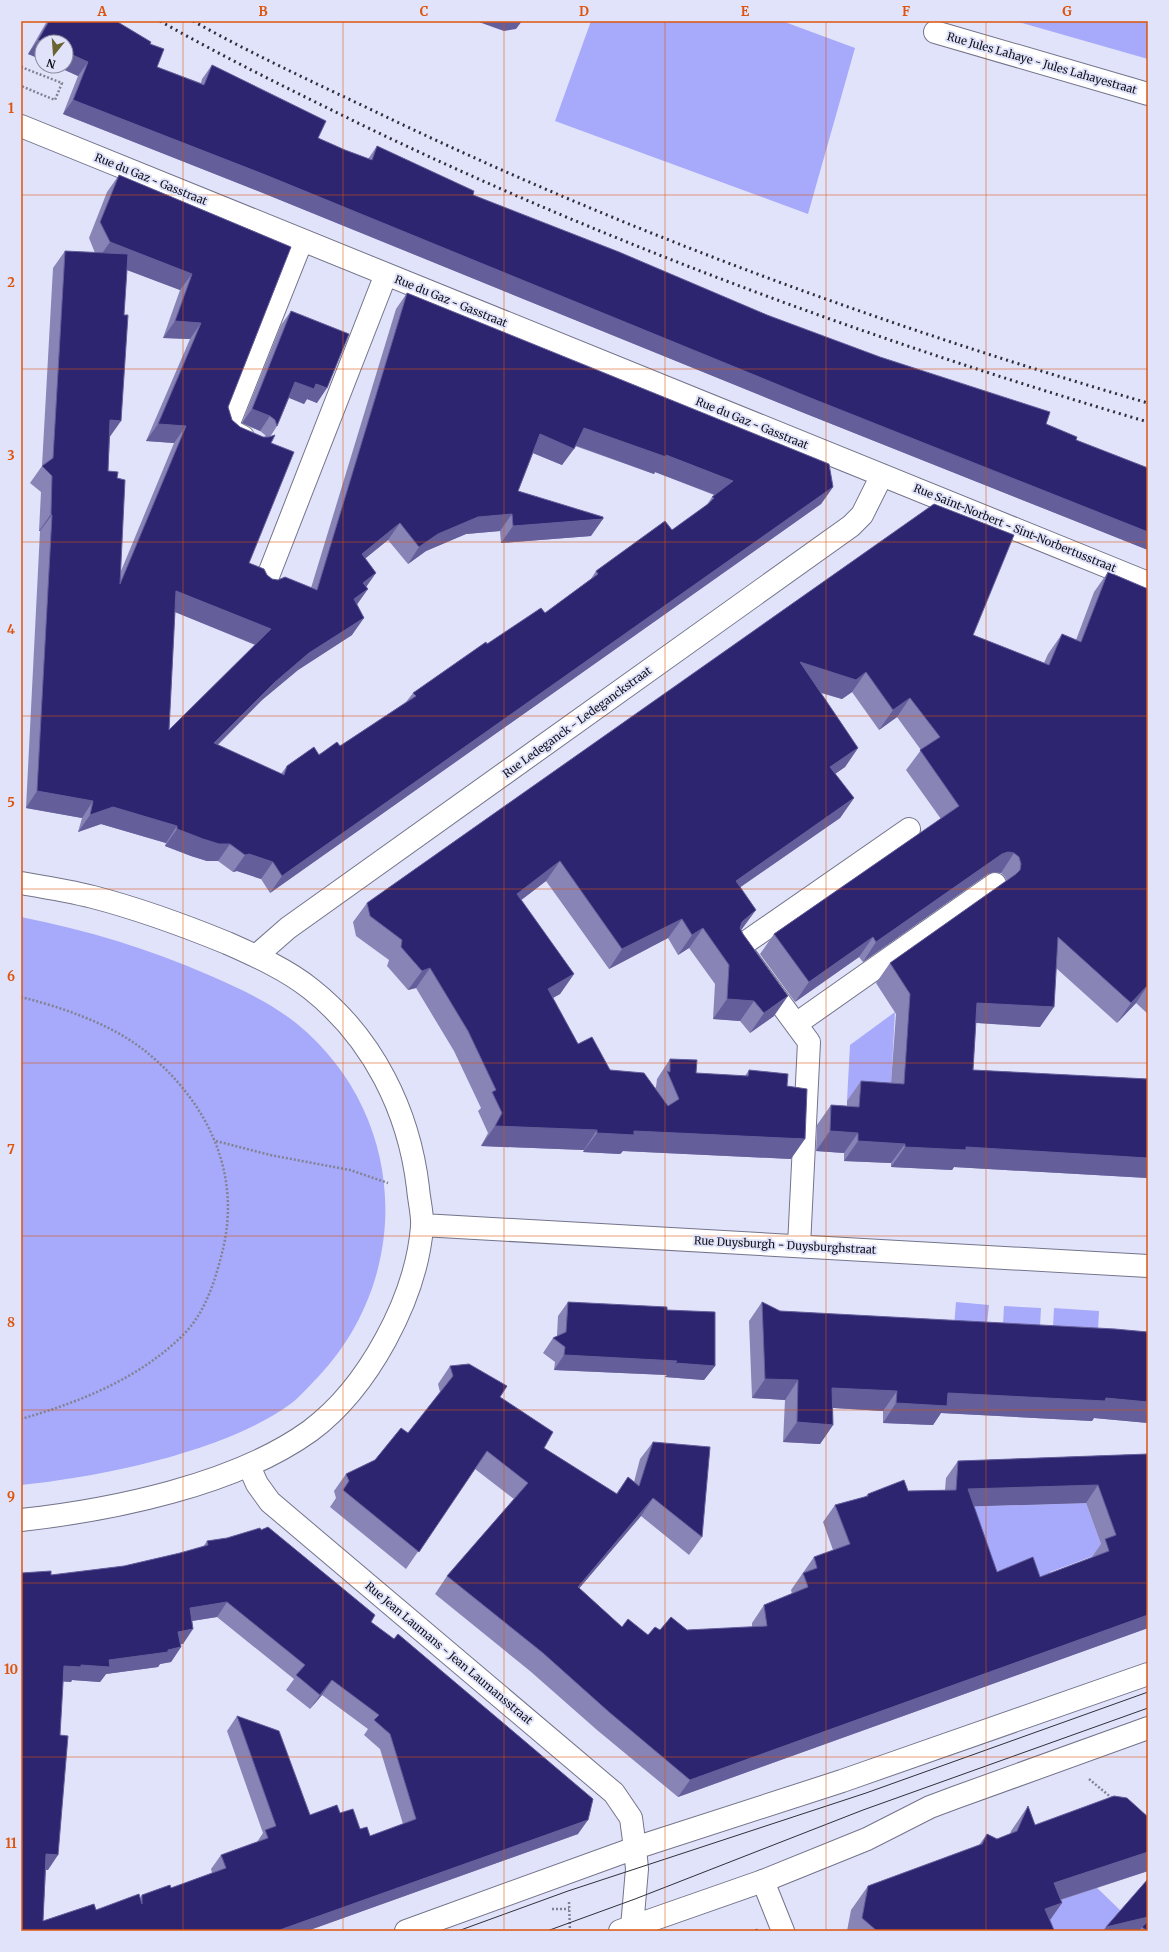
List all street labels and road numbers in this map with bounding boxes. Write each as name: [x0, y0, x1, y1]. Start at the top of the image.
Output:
street label: Rue Jules Lahaye - Jules Lahayestraat: [945, 29, 1139, 97]
street label: Rue du Gaz - Gasstraat: [93, 150, 210, 208]
street label: Rue du Gaz - Gasstraat: [393, 272, 510, 330]
street label: Rue du Gaz - Gasstraat: [694, 394, 811, 452]
street label: Rue Saint-Norbert - Sint-Norbertusstraat: [912, 481, 1119, 575]
street label: Rue Ledeganck - Ledeganckstraat: [500, 663, 655, 781]
street label: Rue Duysburgh - Duysburghstraat: [694, 1233, 877, 1257]
street label: Rue Jean Laumans - Jean Laumansstraat: [363, 1579, 536, 1728]

